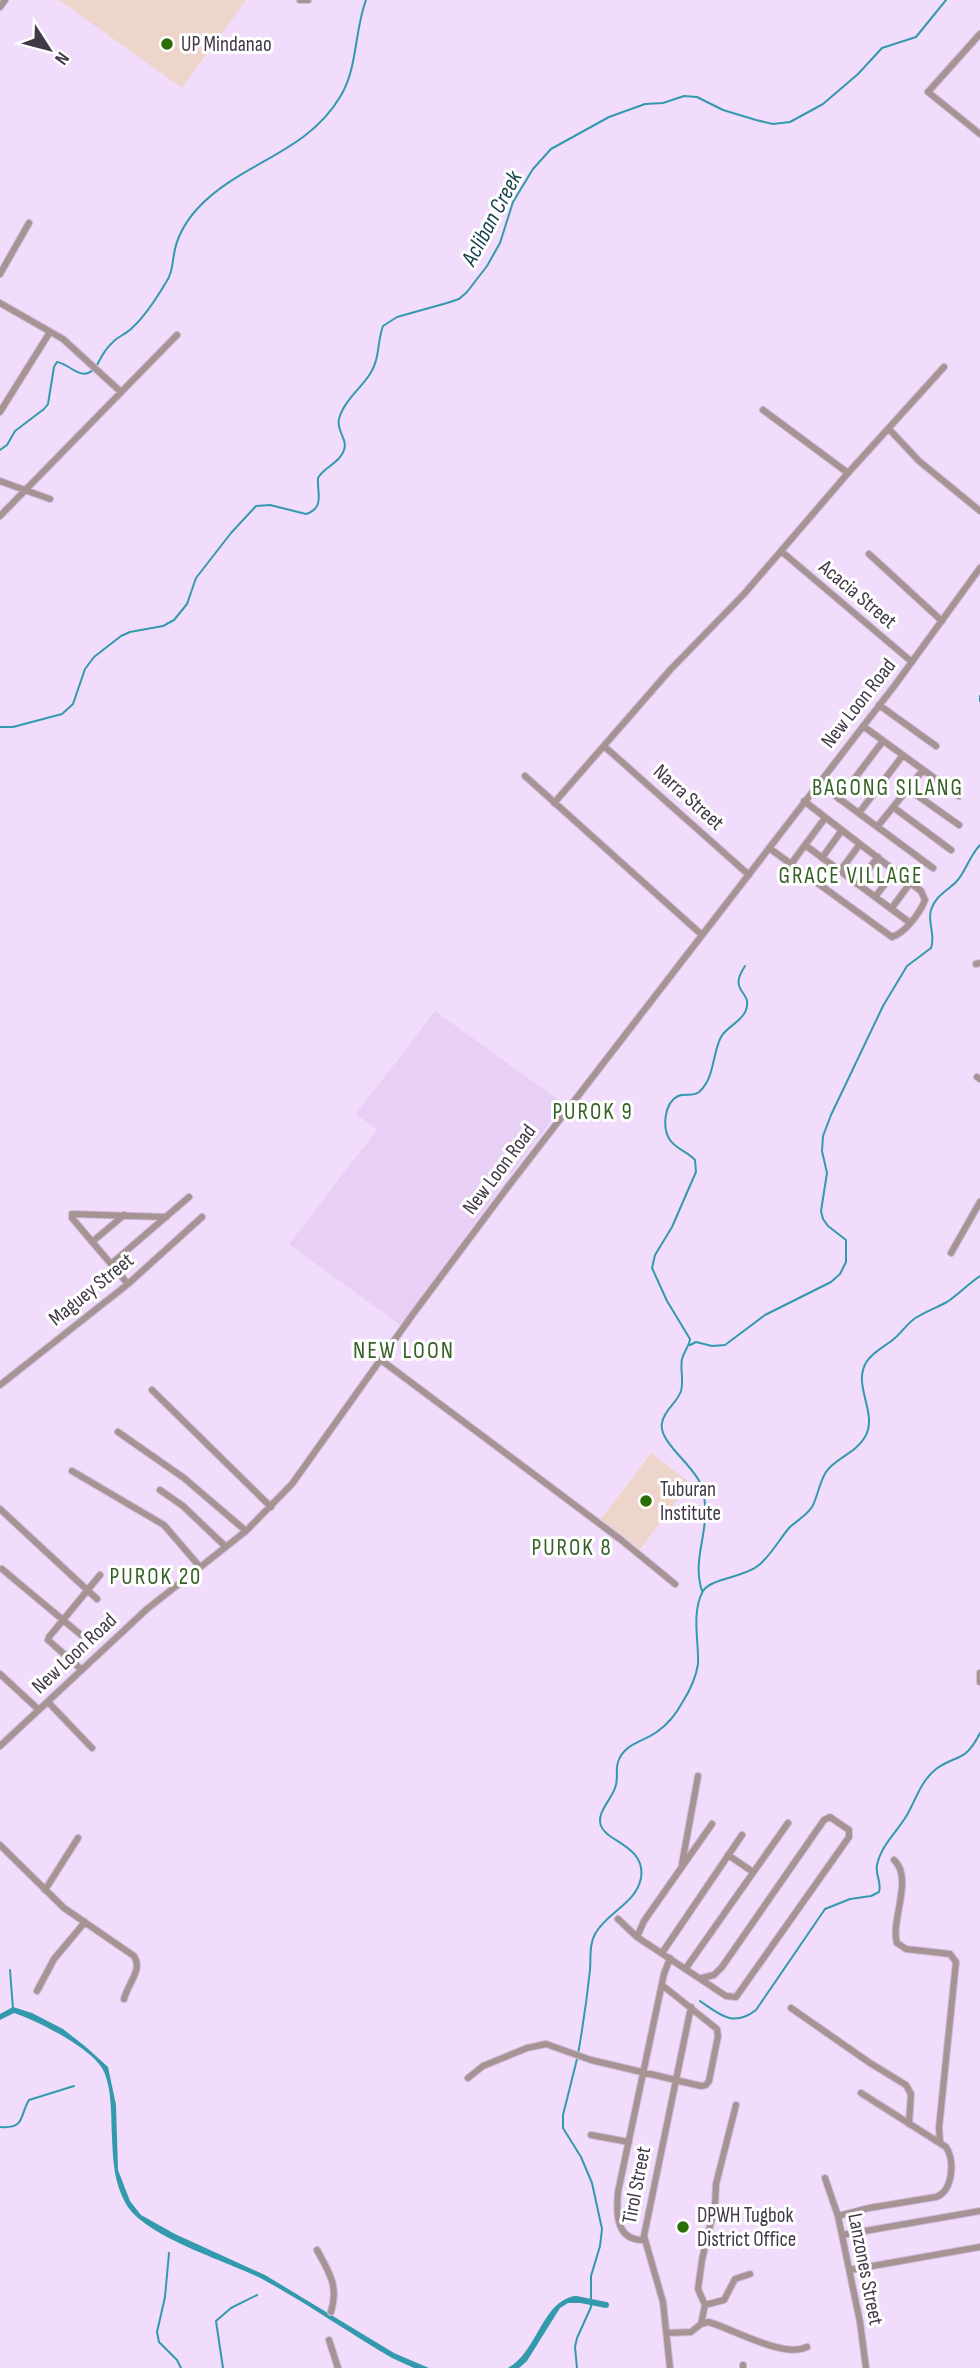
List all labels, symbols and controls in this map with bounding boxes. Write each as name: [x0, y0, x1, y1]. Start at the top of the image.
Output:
north arrow: [14, 14, 84, 84]
place label: UP Mindanao: [181, 32, 272, 57]
marker: UP Mindanao: [159, 36, 175, 52]
text: N: [49, 47, 74, 69]
water label: Acliban Creek: [455, 165, 529, 271]
street label: Acacia Street: [813, 554, 902, 634]
street label: New Loon Road: [816, 654, 901, 753]
street label: Narra Street: [648, 759, 729, 836]
district label: BAGONG SILANG: [812, 774, 964, 802]
district label: GRACE VILLAGE: [779, 862, 923, 890]
district label: PUROK 9: [552, 1098, 634, 1126]
street label: New Loon Road: [457, 1119, 541, 1219]
street label: Maguey Street: [44, 1248, 139, 1331]
district label: NEW LOON: [353, 1336, 455, 1365]
place label: Tuburan Institute: [660, 1477, 721, 1526]
marker: Tuburan Institute: [638, 1493, 654, 1509]
district label: PUROK 8: [531, 1534, 613, 1562]
district label: PUROK 20: [110, 1563, 202, 1591]
street label: New Loon Road: [27, 1608, 122, 1699]
street label: Tirol Street: [617, 2144, 656, 2226]
place label: DPWH Tugbok District Office: [697, 2203, 796, 2252]
street label: Lanzones Street: [842, 2211, 889, 2327]
marker: DPWH Tugbok District Office: [675, 2219, 691, 2235]

